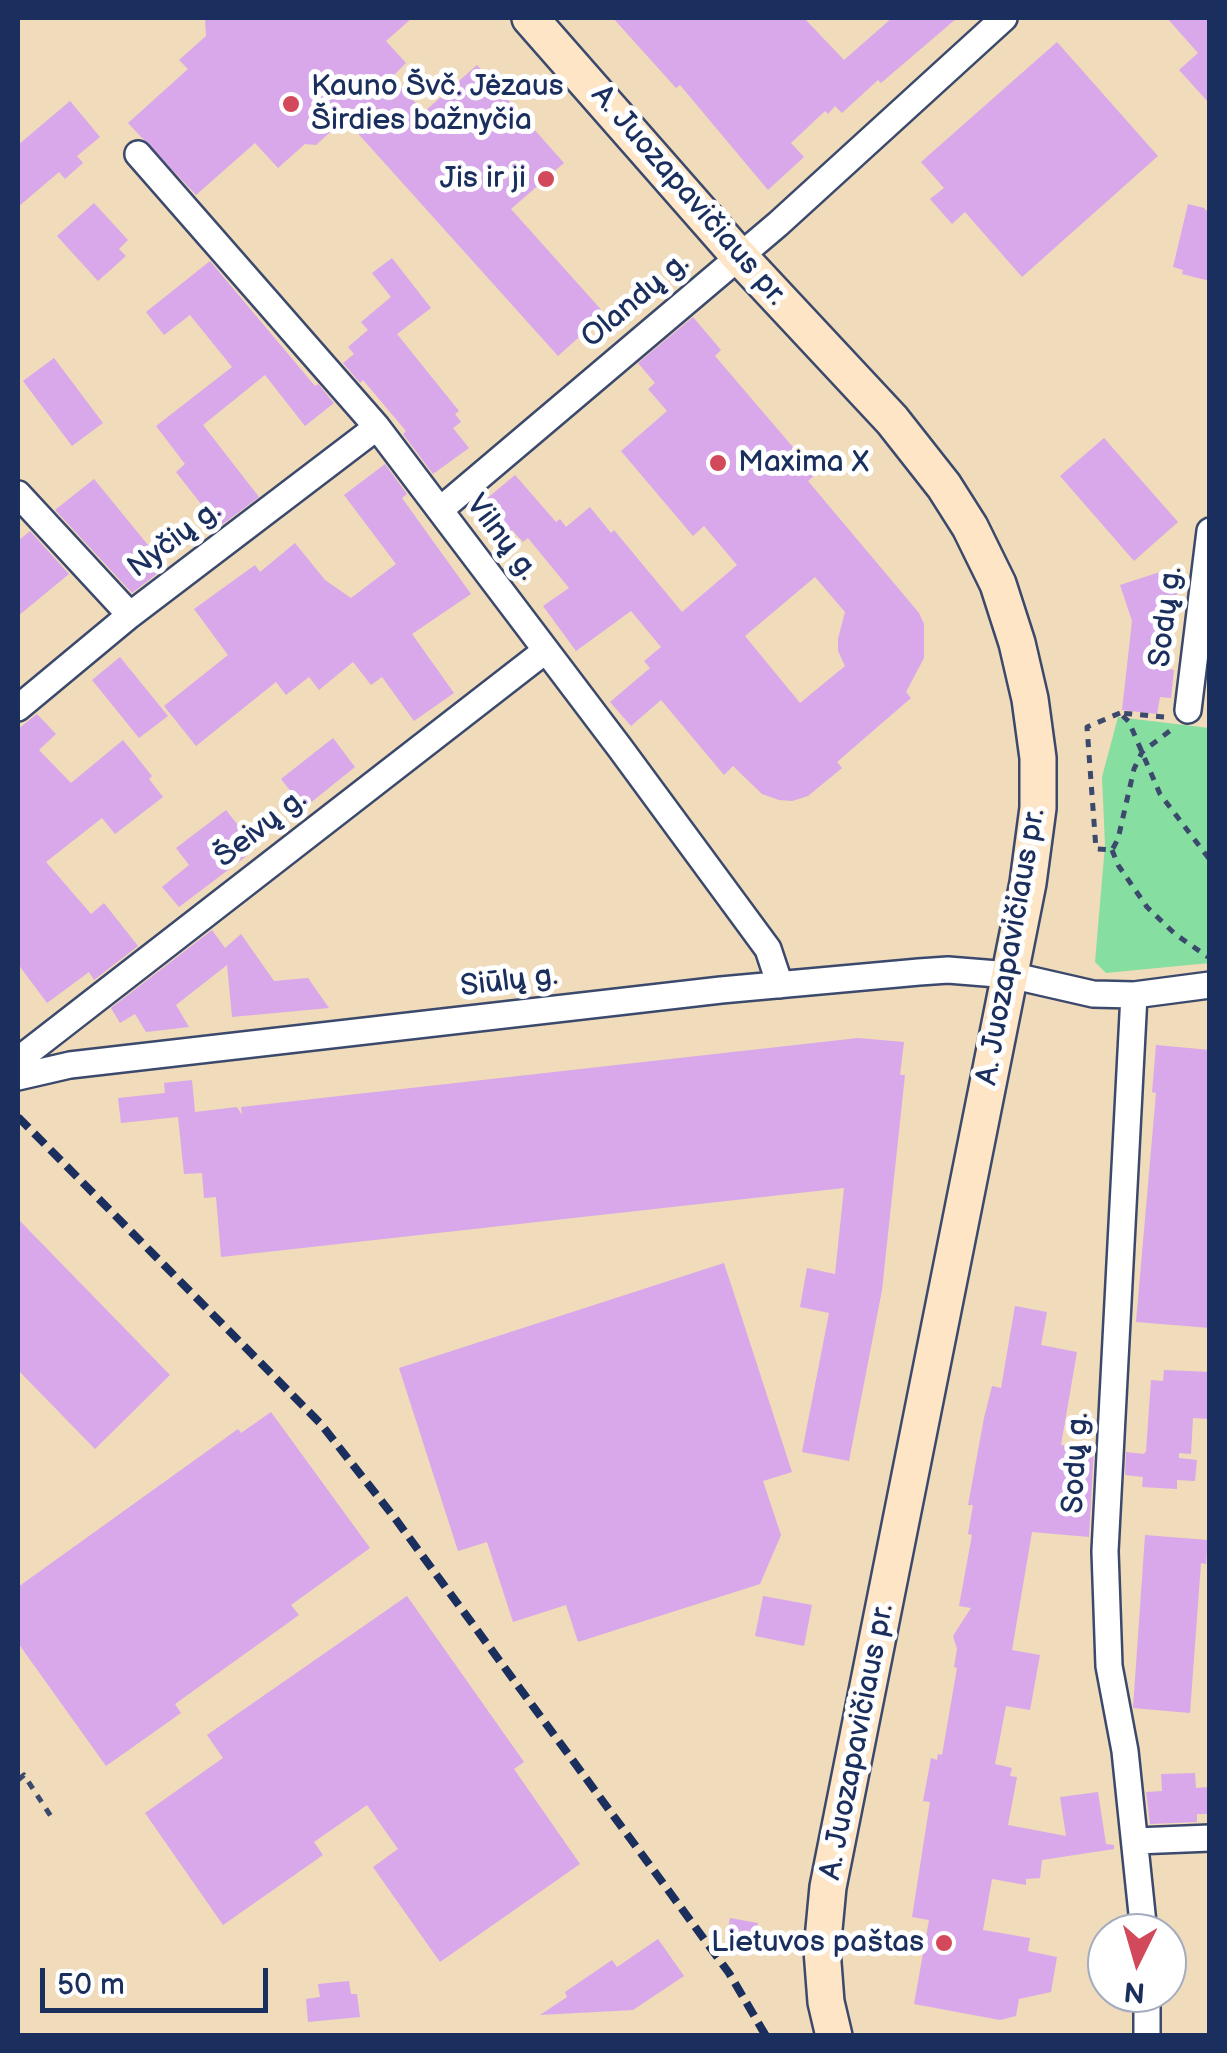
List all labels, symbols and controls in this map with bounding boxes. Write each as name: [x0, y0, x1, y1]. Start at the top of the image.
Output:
place label: Kauno Švč. Jėzaus Širdies bažnyčia: [311, 69, 564, 140]
street label: A. Juozapavičiaus pr.: [582, 78, 794, 314]
marker: Kauno Švč. Jėzaus Širdies bažnyčia: [280, 93, 302, 115]
place label: Jis ir ji: [440, 161, 526, 197]
marker: Jis ir ji: [535, 168, 557, 190]
street label: Olandų g.: [575, 246, 697, 356]
place label: Maxima X: [738, 445, 869, 481]
marker: Maxima X: [707, 452, 729, 474]
street label: Vilnų g.: [457, 488, 545, 588]
street label: Nyčių g.: [121, 493, 229, 587]
street label: Sodų g.: [1143, 565, 1191, 669]
street label: Šeivų g.: [208, 782, 314, 876]
street label: A. Juozapavičiaus pr.: [970, 806, 1054, 1088]
street label: Siūlų g.: [458, 958, 560, 1006]
street label: Sodų g.: [1056, 1412, 1098, 1514]
street label: A. Juozapavičiaus pr.: [814, 1601, 902, 1883]
north arrow: [1087, 1913, 1187, 2013]
place label: Lietuvos paštas: [711, 1925, 924, 1961]
marker: Lietuvos paštas: [933, 1932, 955, 1954]
scale bar: [45, 1948, 272, 2010]
text: 50 m: [57, 1967, 125, 2003]
text: N: [1123, 1974, 1146, 2009]

